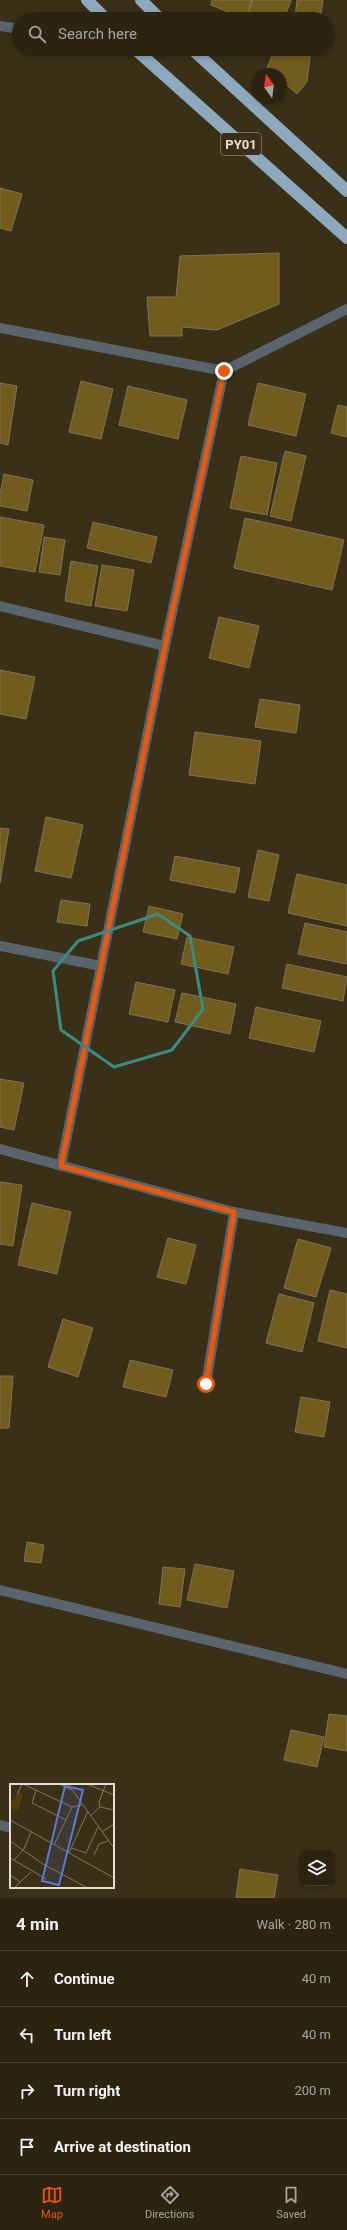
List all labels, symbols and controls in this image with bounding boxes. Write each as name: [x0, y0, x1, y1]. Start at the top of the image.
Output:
search box: [12, 12, 335, 56]
icon: search: [26, 23, 48, 45]
text: Search here: [58, 25, 137, 43]
north arrow: [251, 68, 287, 104]
road number: PY01: [221, 133, 261, 155]
route end: [215, 362, 233, 380]
route start: [197, 1375, 215, 1393]
inset map: [10, 1784, 114, 1888]
map controls: [299, 1850, 335, 1886]
button: layers: [299, 1850, 335, 1886]
text: 4 min: [16, 1914, 59, 1934]
text: Walk · 280 m: [256, 1917, 331, 1932]
icon: ahead: [16, 1968, 38, 1990]
text: Continue: [54, 1970, 115, 1988]
text: 40 m: [302, 1971, 331, 1986]
icon: left: [16, 2024, 38, 2046]
text: Turn left: [54, 2026, 111, 2044]
text: 40 m: [302, 2027, 331, 2042]
icon: right: [16, 2080, 38, 2102]
text: Turn right: [54, 2082, 120, 2100]
text: 200 m: [294, 2083, 331, 2098]
icon: arrive: [16, 2136, 38, 2158]
text: Arrive at destination: [54, 2138, 191, 2156]
tab: Map: [41, 2184, 63, 2221]
tab: Directions: [145, 2184, 194, 2221]
tab: Saved: [276, 2184, 306, 2221]

